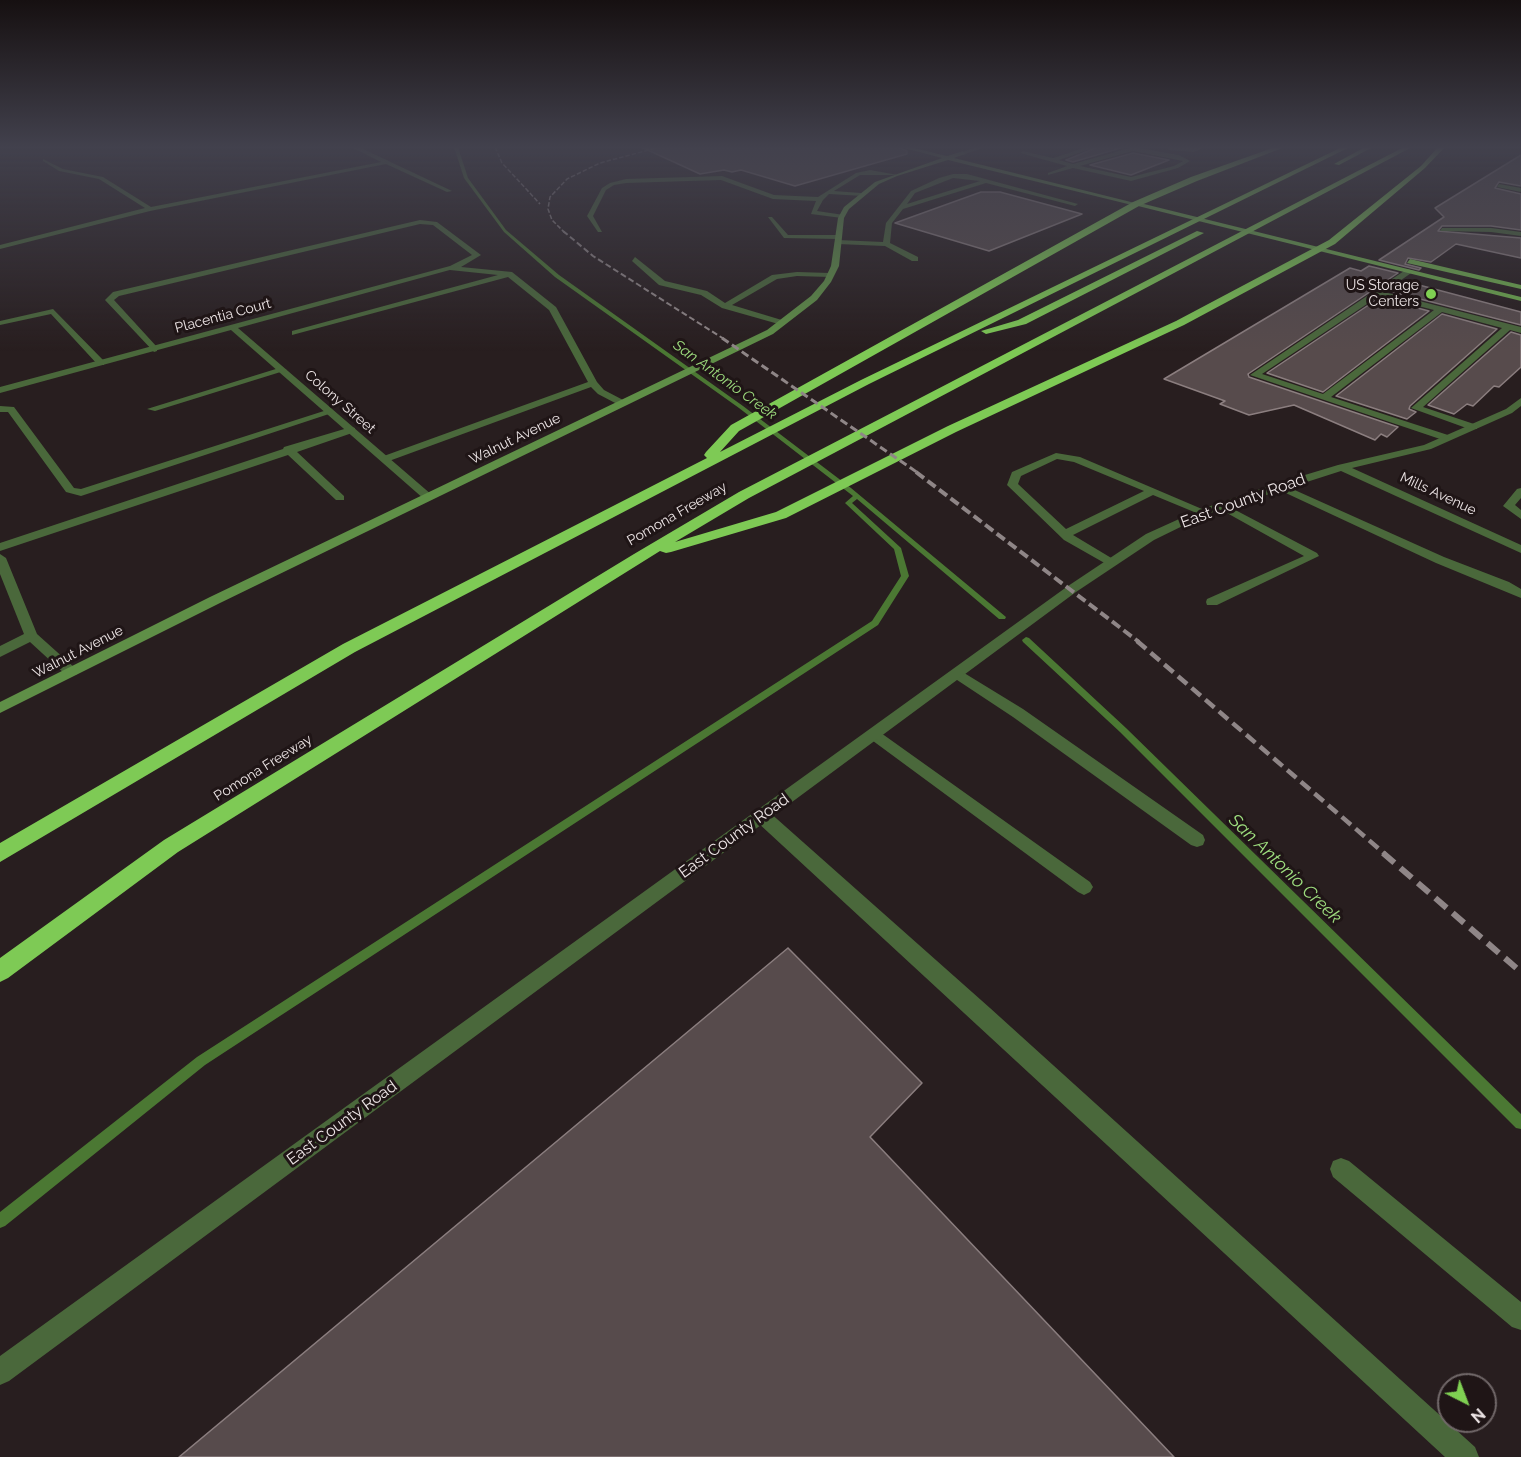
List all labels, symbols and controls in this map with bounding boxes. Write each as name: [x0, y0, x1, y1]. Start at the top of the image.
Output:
place label: US Storage Centers: [1346, 278, 1419, 310]
marker: US Storage Centers: [1424, 287, 1438, 301]
street label: Placentia Court: [173, 295, 273, 337]
water label: San Antonio Creek: [670, 336, 780, 424]
street label: Colony Street: [301, 367, 379, 437]
street label: Walnut Avenue: [467, 410, 563, 468]
street label: Mills Avenue: [1397, 469, 1479, 519]
street label: East County Road: [1178, 470, 1308, 532]
street label: Pomona Freeway: [624, 479, 730, 549]
street label: Walnut Avenue: [30, 622, 126, 682]
street label: Pomona Freeway: [211, 731, 315, 805]
street label: East County Road: [675, 790, 793, 882]
water label: San Antonio Creek: [1224, 810, 1346, 928]
street label: East County Road: [283, 1077, 401, 1169]
north arrow: [1437, 1373, 1497, 1433]
text: N: [1467, 1404, 1489, 1426]

